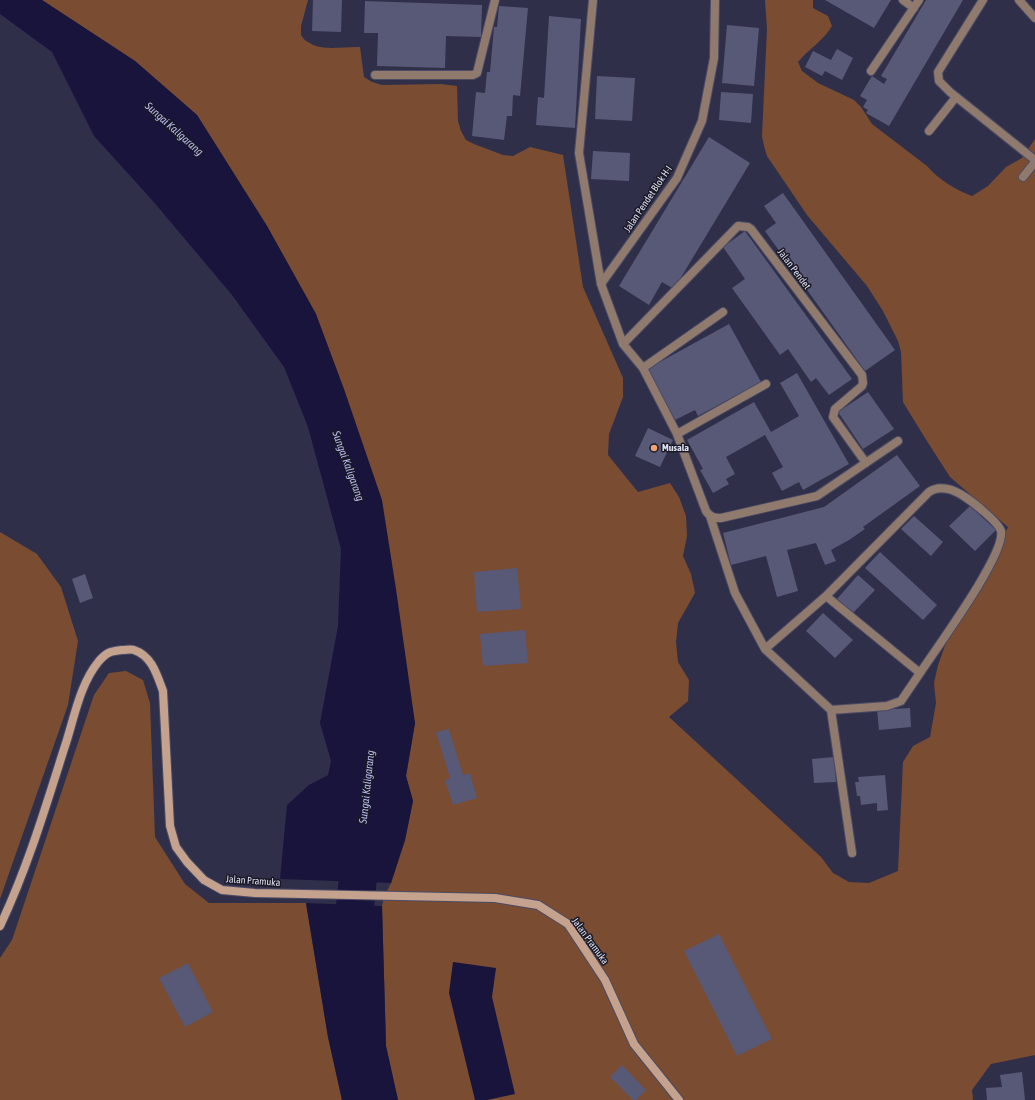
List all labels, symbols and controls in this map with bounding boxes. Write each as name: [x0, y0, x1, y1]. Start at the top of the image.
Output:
water label: Sungai Kaligarang: [142, 99, 206, 159]
street label: Jalan Pendet Blok H-I: [621, 163, 675, 235]
street label: Jalan Pendet: [775, 246, 813, 292]
water label: Sungai Kaligarang: [329, 429, 367, 503]
place label: Musala: [662, 442, 689, 454]
marker: Musala: [649, 443, 659, 453]
water label: Sungai Kaligarang: [357, 750, 377, 824]
street label: Jalan Pramuka: [225, 873, 281, 889]
street label: Jalan Pramuka: [569, 915, 611, 967]

